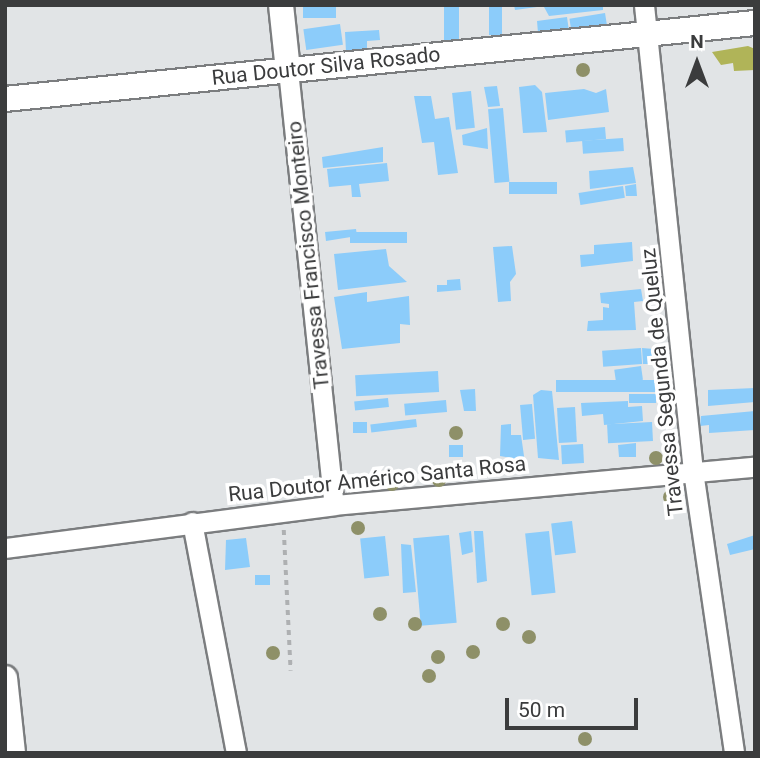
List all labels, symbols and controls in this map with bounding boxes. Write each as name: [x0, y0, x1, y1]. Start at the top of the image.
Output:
north arrow: [662, 28, 732, 98]
text: N: [690, 30, 704, 53]
street label: Rua Doutor Silva Rosado: [210, 41, 442, 91]
street label: Travessa Francisco Monteiro: [281, 120, 335, 390]
street label: Travessa Segunda de Queluz: [635, 247, 689, 517]
street label: Rua Doutor Américo Santa Rosa: [227, 451, 527, 507]
scale bar: [508, 684, 641, 728]
text: 50 m: [518, 698, 565, 722]

